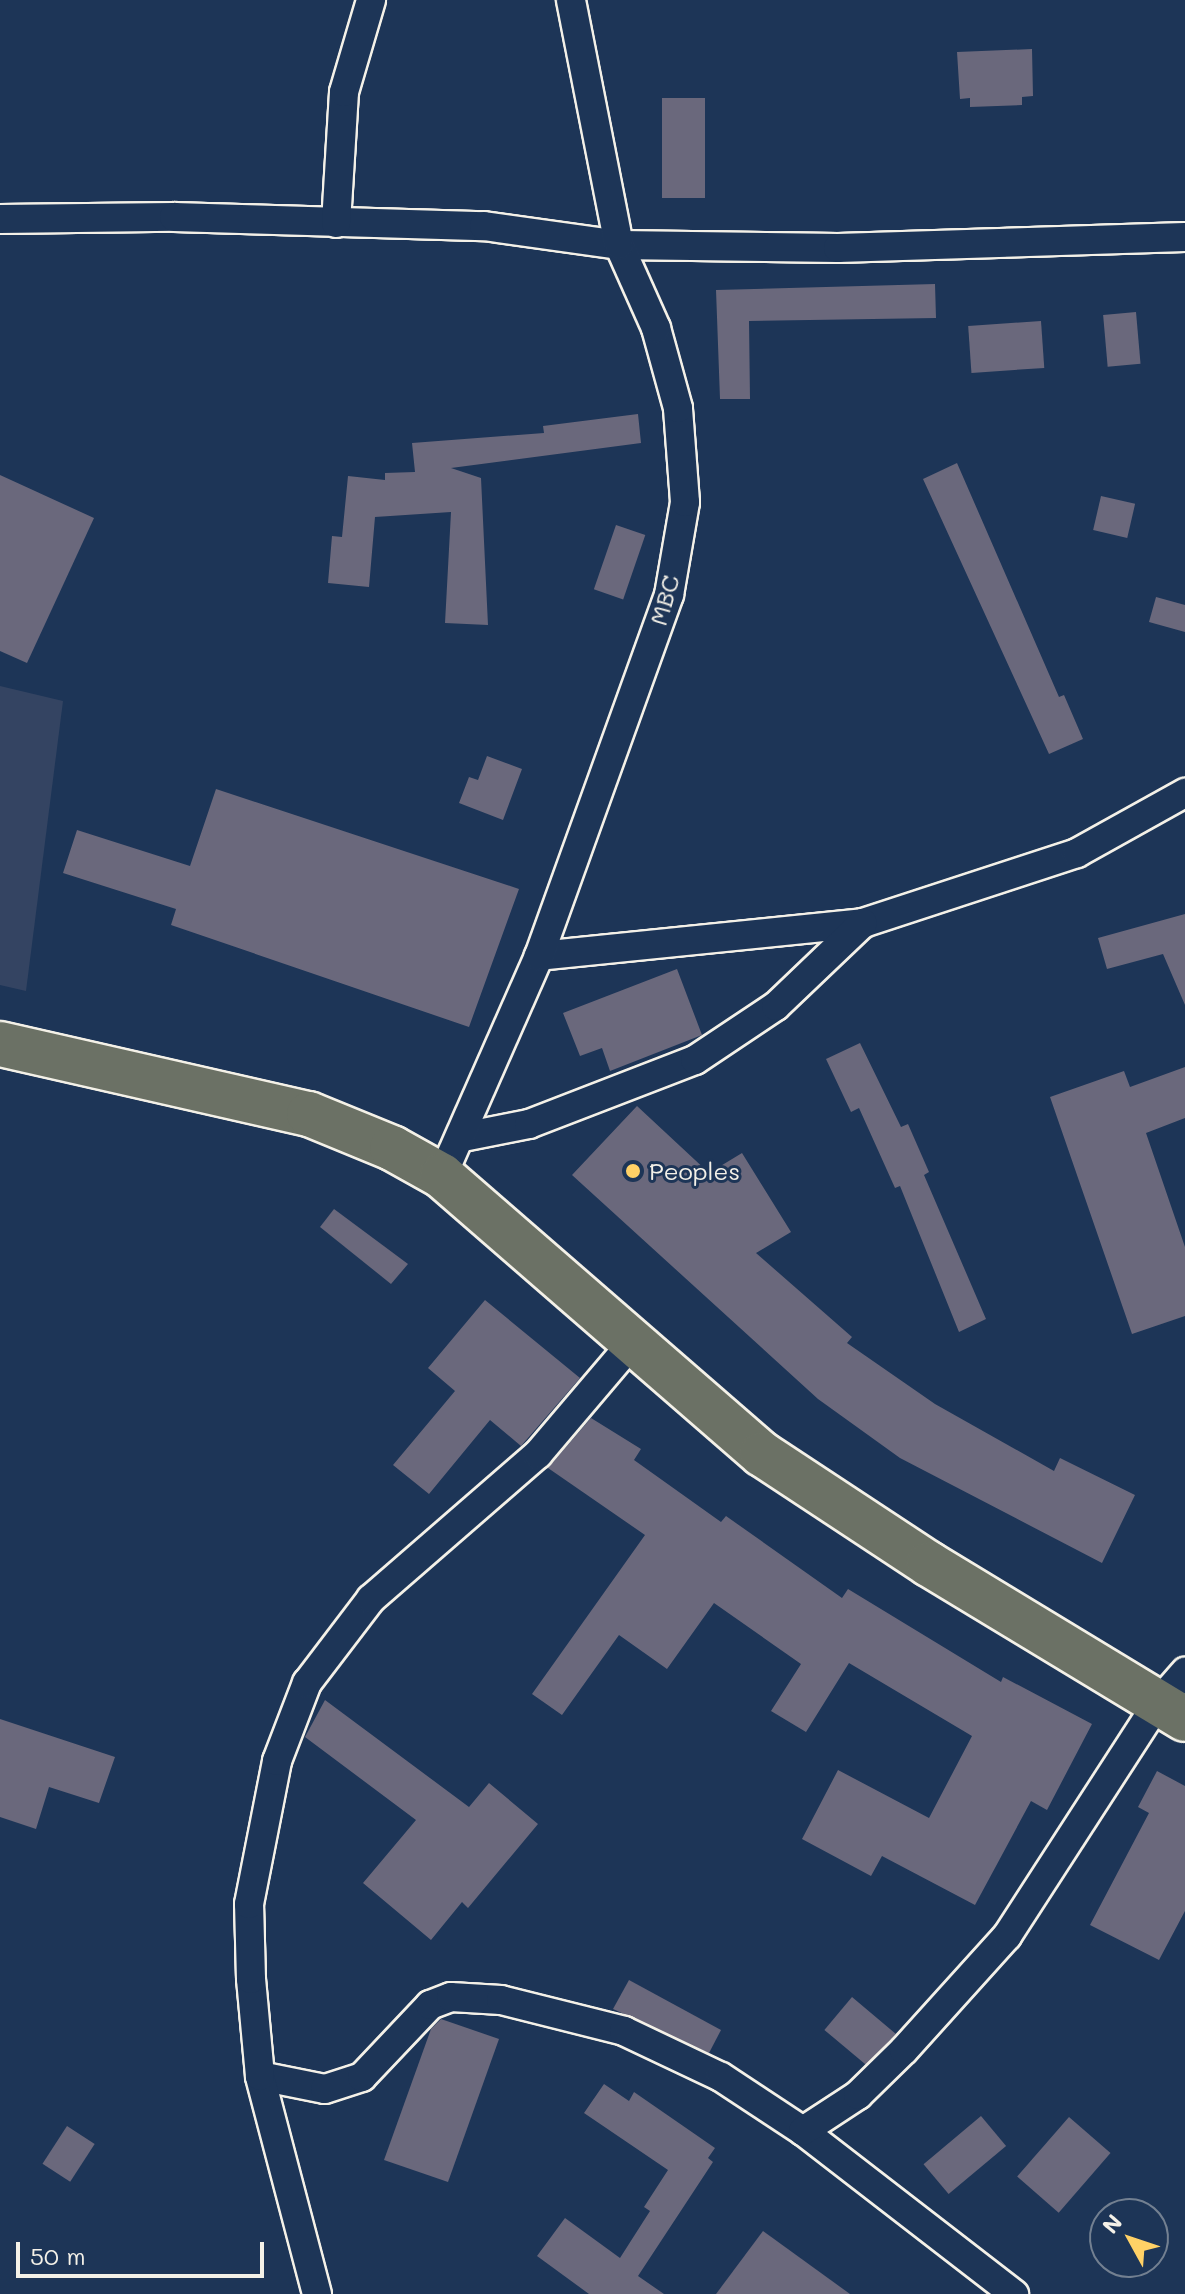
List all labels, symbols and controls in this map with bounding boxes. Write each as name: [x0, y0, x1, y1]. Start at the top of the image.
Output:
street label: MBC: [643, 571, 685, 629]
place label: Peoples: [649, 1157, 740, 1185]
marker: Peoples: [624, 1162, 642, 1180]
north arrow: [1089, 2198, 1169, 2278]
text: N: [1095, 2208, 1128, 2239]
scale bar: [20, 2226, 268, 2276]
text: 50 m: [30, 2240, 86, 2271]

